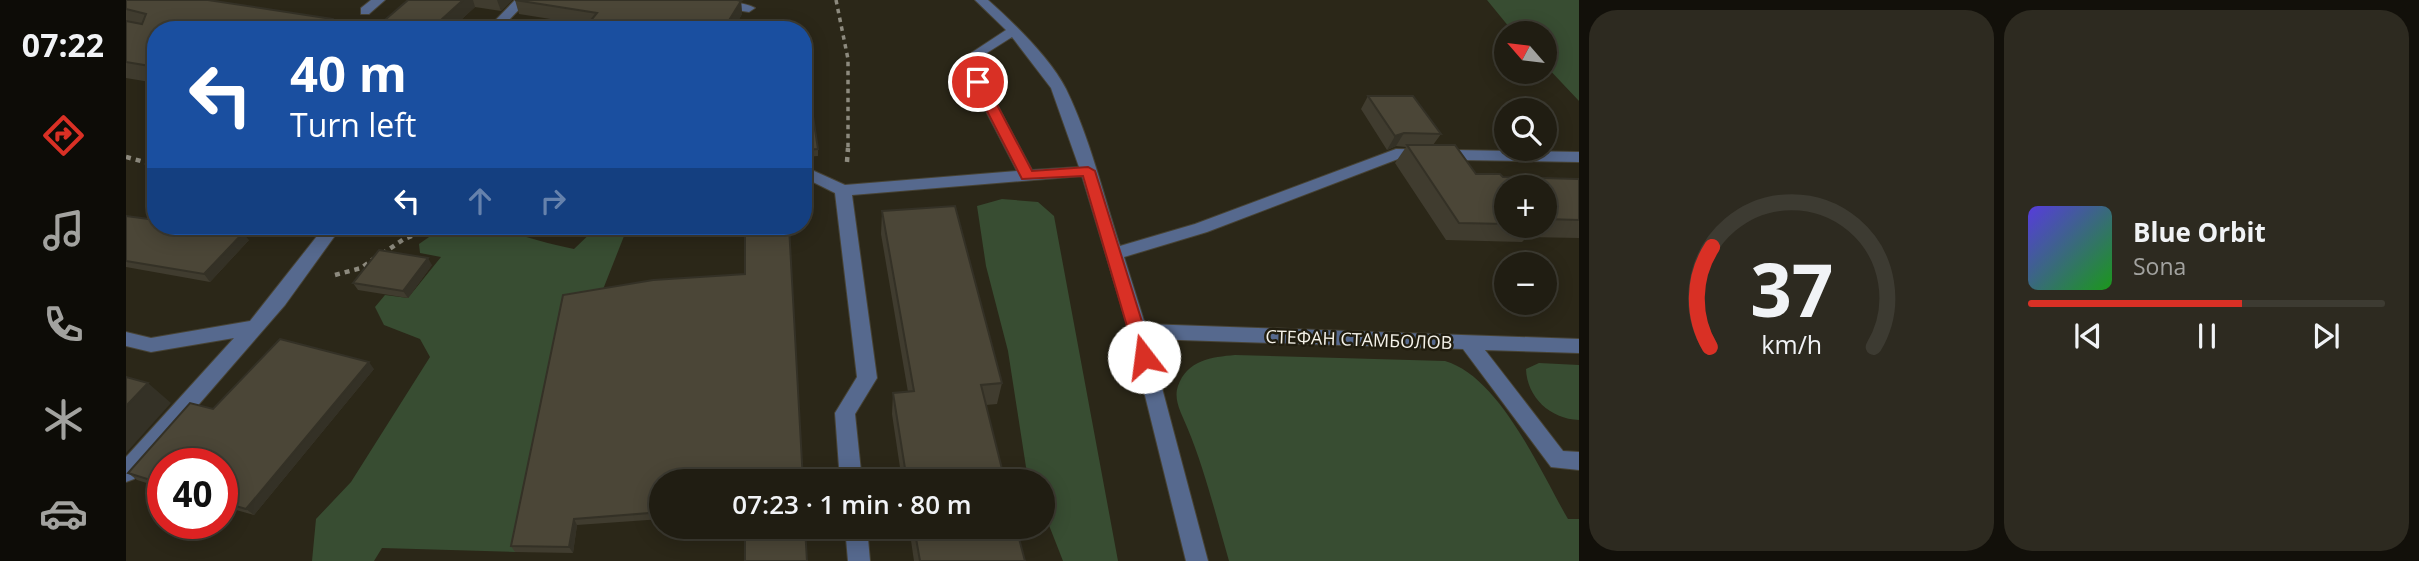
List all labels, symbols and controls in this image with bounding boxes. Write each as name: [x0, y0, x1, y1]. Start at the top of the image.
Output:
north arrow: [1494, 21, 1558, 84]
map controls: [1494, 21, 1557, 315]
text: 07:22: [22, 23, 104, 66]
text: 40 m: [290, 40, 407, 106]
icon: left: [175, 49, 266, 140]
pin: [948, 52, 1008, 112]
icon: arrive: [959, 63, 997, 101]
button: search: [1494, 98, 1557, 161]
text: Turn left: [290, 103, 416, 146]
icon: directions: [39, 111, 88, 160]
button: +: [1494, 175, 1557, 238]
icon: left: [388, 182, 426, 220]
icon: ahead: [461, 182, 499, 220]
icon: right: [534, 182, 572, 220]
icon: music: [39, 206, 88, 255]
text: Blue Orbit: [2133, 214, 2266, 250]
text: 37: [1750, 239, 1833, 338]
text: Sona: [2133, 250, 2186, 282]
button: −: [1494, 252, 1557, 315]
icon: phone: [39, 300, 88, 349]
icon: previous: [2069, 317, 2107, 355]
icon: pause: [2188, 317, 2226, 355]
icon: next: [2307, 317, 2345, 355]
position arrow: [1107, 320, 1181, 394]
street label: СТЕФАН СТАМБОЛОВ: [1265, 324, 1453, 354]
text: km/h: [1761, 326, 1822, 360]
icon: climate: [39, 395, 88, 444]
speed limit sign: 40: [147, 448, 238, 539]
text: 07:23 · 1 min · 80 m: [732, 486, 972, 522]
icon: car: [39, 489, 88, 538]

